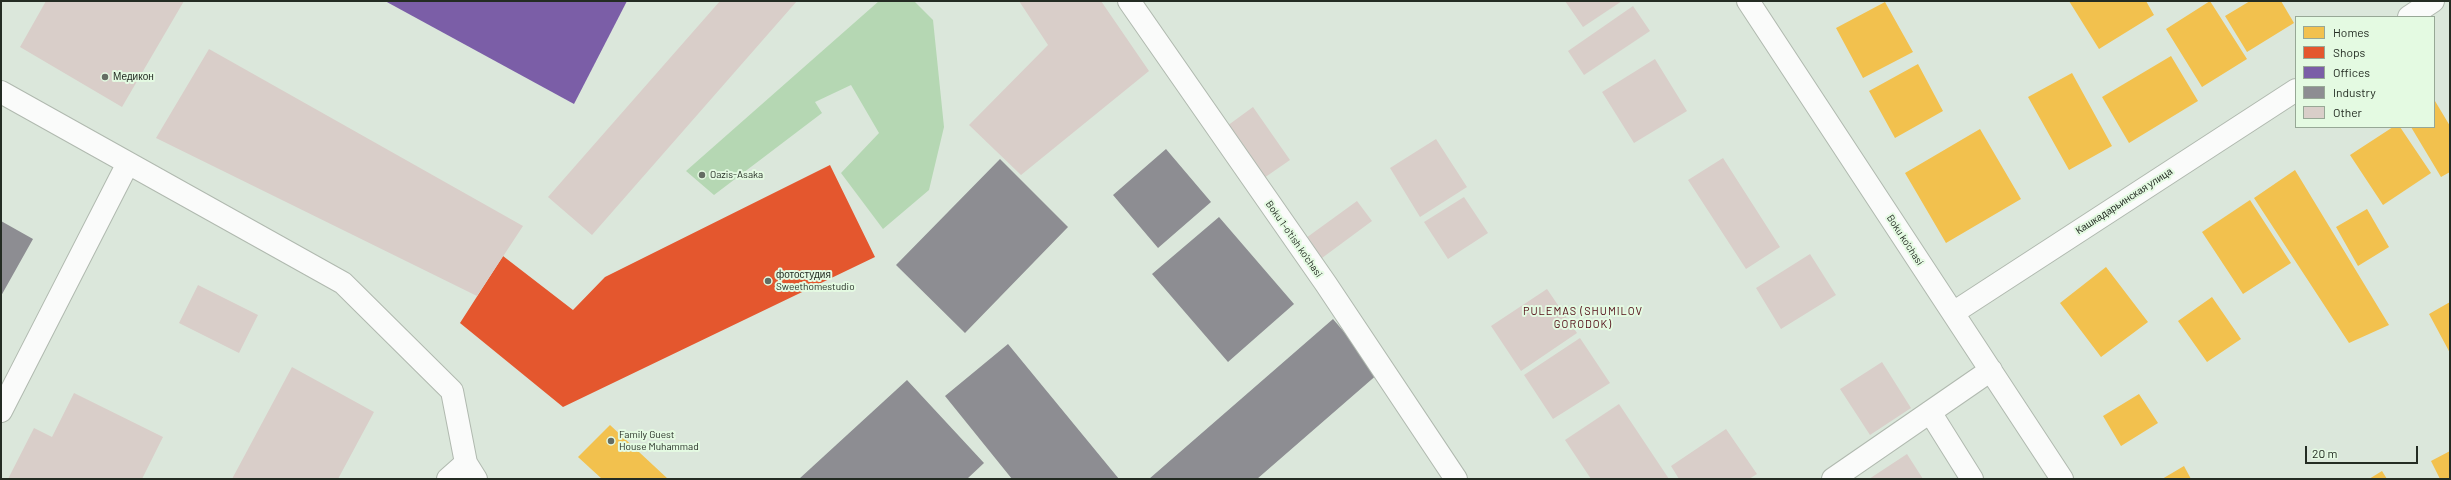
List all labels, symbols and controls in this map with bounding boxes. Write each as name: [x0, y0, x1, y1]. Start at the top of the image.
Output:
legend: [2295, 16, 2435, 128]
text: Homes: [2333, 25, 2369, 39]
text: Shops: [2333, 45, 2365, 59]
text: Offices: [2333, 65, 2370, 79]
place label: Медикон: [113, 71, 154, 83]
marker: Медикон: [100, 72, 110, 82]
text: Industry: [2333, 85, 2376, 99]
text: Other: [2333, 105, 2362, 119]
street label: Кашкадарьинская улица: [2073, 165, 2175, 237]
place label: Oazis-Asaka: [710, 169, 763, 181]
marker: Oazis-Asaka: [697, 170, 707, 180]
street label: Boku 1-o'tish ko'chasi: [1263, 198, 1325, 280]
street label: Boku ko'chasi: [1884, 212, 1926, 268]
place label: фотостудия Sweethomestudio: [776, 269, 855, 292]
marker: фотостудия Sweethomestudio: [763, 276, 773, 286]
district label: PULEMAS (SHUMILOV GORODOK): [1523, 304, 1643, 330]
place label: Family Guest House Muhammad: [619, 429, 699, 452]
marker: Family Guest House Muhammad: [606, 436, 616, 446]
scale bar: [2307, 438, 2420, 464]
text: 20 m: [2312, 446, 2338, 460]

